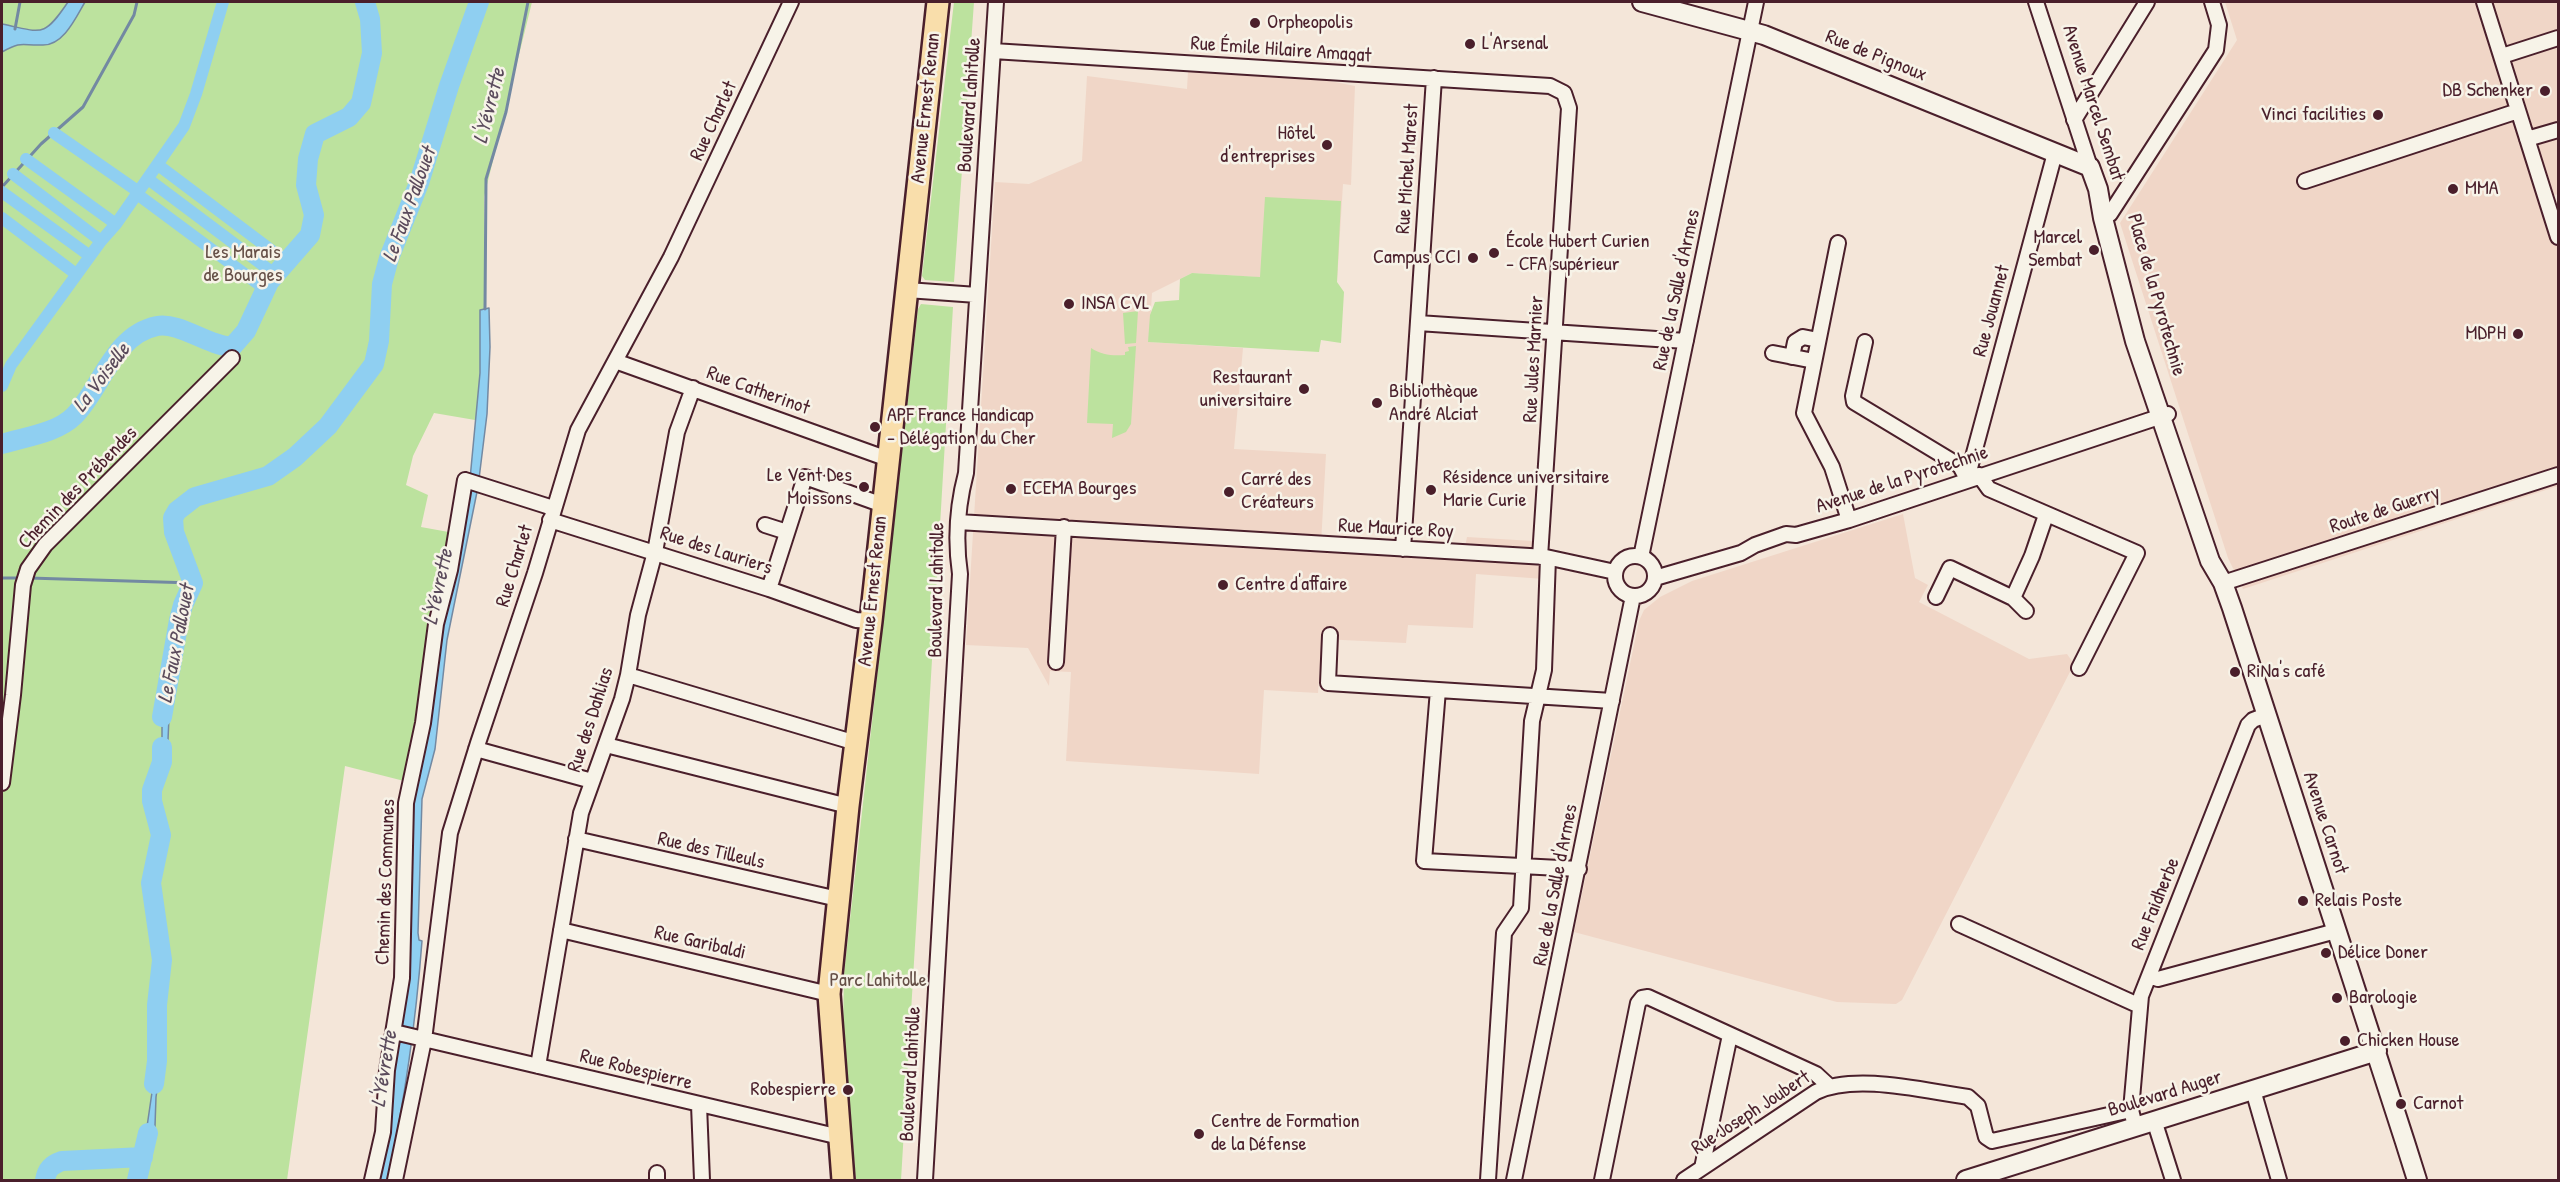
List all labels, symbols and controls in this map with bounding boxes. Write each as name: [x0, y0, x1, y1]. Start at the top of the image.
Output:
place label: Orpheopolis: [1267, 11, 1353, 35]
marker: Orpheopolis: [1248, 16, 1262, 30]
street label: Avenue Marcel Sembat: [2057, 22, 2129, 184]
street label: Rue de Pignoux: [1822, 25, 1930, 87]
street label: Avenue Ernest Renan: [906, 32, 946, 184]
street label: Rue Émile Hilaire Amagat: [1190, 32, 1372, 68]
place label: L'Arsenal: [1482, 32, 1548, 56]
street label: Boulevard Lahitolle: [953, 37, 987, 173]
marker: L'Arsenal: [1463, 37, 1477, 51]
water label: L'Yévrette: [469, 66, 511, 146]
street label: Rue Charlet: [685, 78, 743, 164]
place label: DB Schenker: [2442, 79, 2533, 103]
marker: DB Schenker: [2538, 84, 2552, 98]
street label: Rue Michel Marest: [1391, 103, 1425, 235]
place label: Vinci facilities: [2260, 103, 2366, 127]
marker: Vinci facilities: [2371, 108, 2385, 122]
place label: Hôtel d'entreprises: [1220, 122, 1315, 169]
marker: Hôtel d'entreprises: [1320, 138, 1334, 152]
water label: Le Faux Pallouet: [378, 145, 442, 265]
place label: MMA: [2465, 177, 2499, 201]
marker: MMA: [2446, 182, 2460, 196]
street label: Rue de la Salle d'Armes: [1648, 207, 1706, 373]
street label: Place de la Pyrotechnie: [2121, 211, 2191, 379]
place label: Marcel Sembat: [2028, 226, 2082, 273]
place label: École Hubert Curien - CFA supérieur: [1506, 230, 1649, 277]
park label: Les Marais de Bourges: [204, 241, 282, 288]
marker: Marcel Sembat: [2087, 243, 2101, 257]
place label: Campus CCI: [1373, 246, 1461, 270]
marker: École Hubert Curien - CFA supérieur: [1487, 246, 1501, 260]
marker: Campus CCI: [1466, 251, 1480, 265]
street label: Rue Jouannet: [1968, 263, 2016, 359]
place label: INSA CVL: [1081, 292, 1150, 316]
street label: Rue Jules Marnier: [1519, 295, 1549, 423]
marker: INSA CVL: [1062, 297, 1076, 311]
place label: MDPH: [2466, 322, 2506, 346]
marker: MDPH: [2511, 327, 2525, 341]
water label: La Voiselle: [68, 339, 136, 417]
street label: Rue Catherinot: [703, 361, 813, 421]
place label: Restaurant universitaire: [1200, 366, 1292, 413]
place label: Bibliothèque André Alciat: [1389, 380, 1478, 427]
marker: Restaurant universitaire: [1297, 382, 1311, 396]
marker: Bibliothèque André Alciat: [1370, 396, 1384, 410]
place label: APF France Handicap - Délégation du Cher: [887, 404, 1036, 451]
marker: APF France Handicap - Délégation du Cher: [868, 420, 882, 434]
street label: Chemin des Prébendes: [13, 422, 143, 554]
street label: Avenue de la Pyrotechnie: [1813, 441, 1991, 519]
place label: Le Vent Des Moissons: [767, 464, 852, 511]
place label: Résidence universitaire Marie Curie: [1443, 466, 1610, 513]
place label: Carré des Créateurs: [1241, 468, 1314, 515]
place label: ECEMA Bourges: [1023, 477, 1136, 501]
marker: Le Vent Des Moissons: [857, 480, 871, 494]
street label: Route de Guerry: [2327, 481, 2443, 539]
marker: ECEMA Bourges: [1004, 482, 1018, 496]
marker: Résidence universitaire Marie Curie: [1424, 483, 1438, 497]
marker: Carré des Créateurs: [1222, 485, 1236, 499]
street label: Rue Maurice Roy: [1338, 514, 1454, 544]
street label: Avenue Ernest Renan: [853, 515, 893, 667]
street label: Rue Charlet: [491, 522, 539, 610]
street label: Rue des Lauriers: [657, 522, 775, 580]
street label: Boulevard Lahitolle: [924, 522, 950, 658]
water label: L'Yévrette: [419, 547, 459, 627]
place label: Centre d'affaire: [1235, 573, 1347, 597]
marker: Centre d'affaire: [1216, 578, 1230, 592]
water label: Le Faux Pallouet: [153, 583, 201, 705]
place label: RiNa's café: [2247, 660, 2325, 684]
street label: Rue des Dahlias: [563, 665, 619, 775]
marker: RiNa's café: [2228, 665, 2242, 679]
street label: Avenue Carnot: [2297, 769, 2353, 877]
street label: Chemin des Communes: [371, 799, 401, 965]
street label: Rue de la Salle d'Armes: [1529, 802, 1583, 968]
street label: Rue des Tilleuls: [655, 827, 767, 875]
street label: Rue Faidherbe: [2127, 854, 2185, 954]
place label: Relais Poste: [2315, 889, 2402, 913]
marker: Relais Poste: [2296, 894, 2310, 908]
street label: Rue Garibaldi: [652, 921, 748, 965]
place label: Délice Doner: [2338, 941, 2428, 965]
marker: Délice Doner: [2319, 946, 2333, 960]
park label: Parc Lahitolle: [829, 969, 927, 993]
place label: Barologie: [2349, 986, 2417, 1010]
marker: Barologie: [2330, 991, 2344, 1005]
street label: Boulevard Lahitolle: [895, 1006, 927, 1142]
water label: L'Yévrette: [367, 1029, 403, 1109]
place label: Chicken House: [2357, 1029, 2460, 1053]
marker: Chicken House: [2338, 1034, 2352, 1048]
street label: Rue Robespierre: [577, 1044, 695, 1096]
street label: Boulevard Auger: [2105, 1065, 2225, 1123]
street label: Rue Joseph Joubert: [1687, 1066, 1815, 1160]
place label: Robespierre: [751, 1078, 836, 1102]
marker: Robespierre: [841, 1083, 855, 1097]
place label: Carnot: [2413, 1092, 2463, 1116]
marker: Carnot: [2394, 1097, 2408, 1111]
place label: Centre de Formation de la Défense: [1211, 1110, 1360, 1157]
marker: Centre de Formation de la Défense: [1192, 1127, 1206, 1141]

